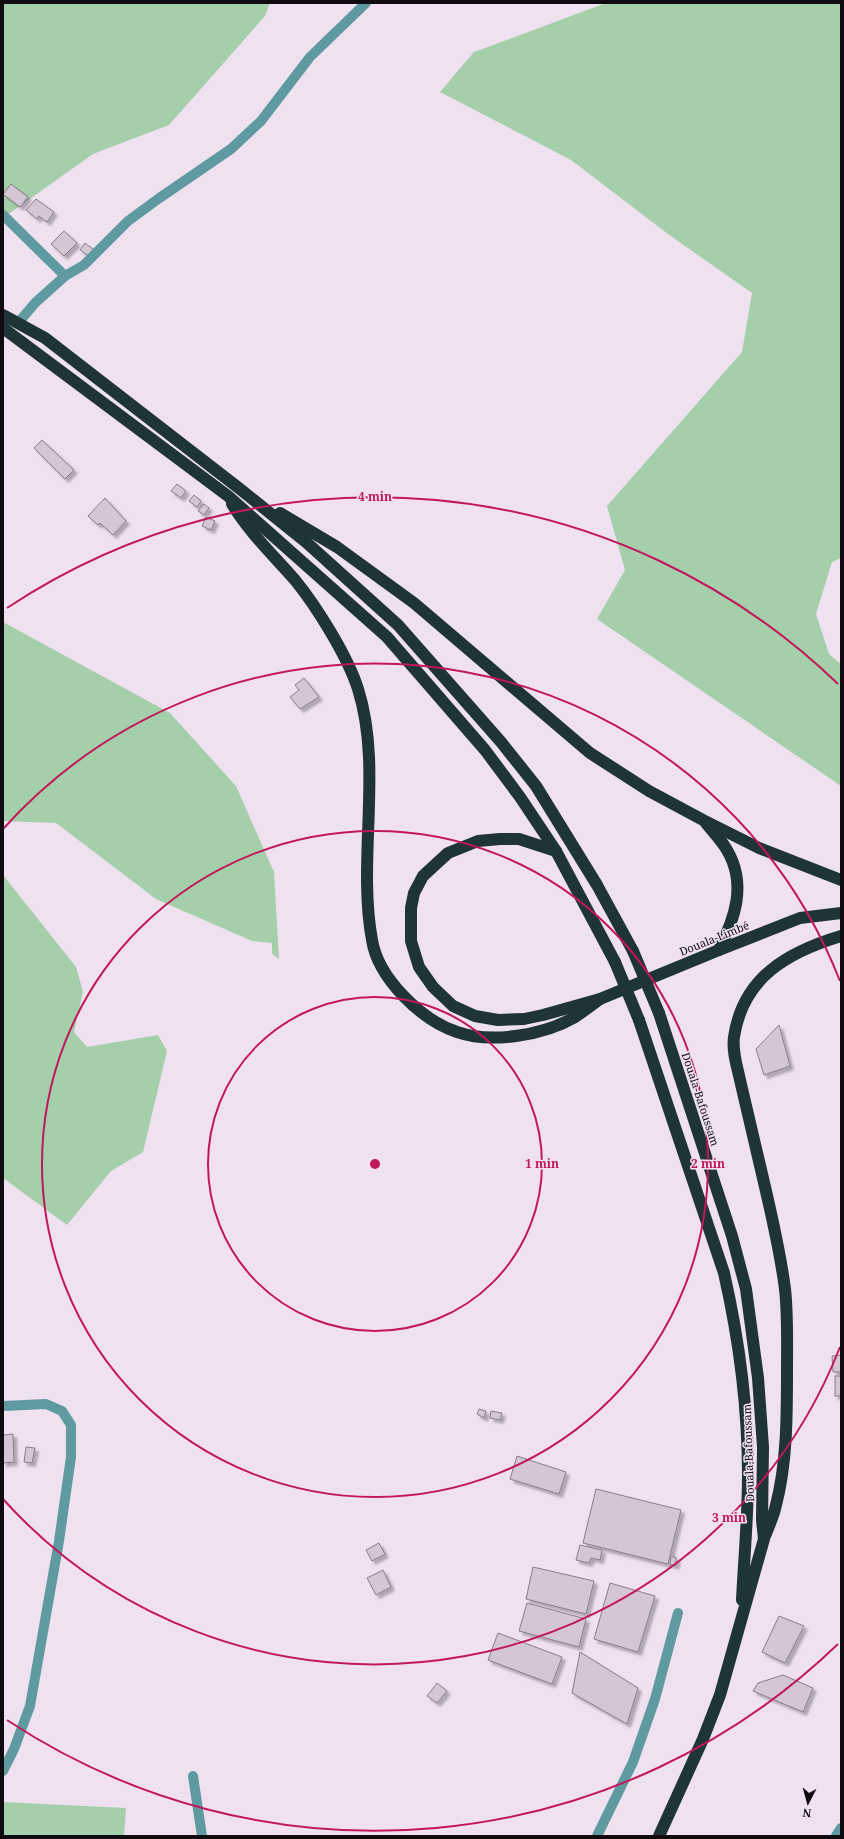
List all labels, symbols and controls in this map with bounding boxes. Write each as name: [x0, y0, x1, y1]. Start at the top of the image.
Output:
text: 4 min: [358, 488, 392, 505]
street label: Douala-Limbé: [677, 917, 751, 959]
street label: Douala-Bafoussam: [679, 1050, 723, 1148]
text: 1 min: [525, 1155, 559, 1172]
text: 2 min: [691, 1155, 725, 1172]
centre of rings: [368, 1157, 382, 1171]
street label: Douala-Bafoussam: [739, 1403, 757, 1502]
text: 3 min: [712, 1509, 746, 1526]
north arrow: [788, 1783, 828, 1823]
text: N: [801, 1805, 812, 1821]

